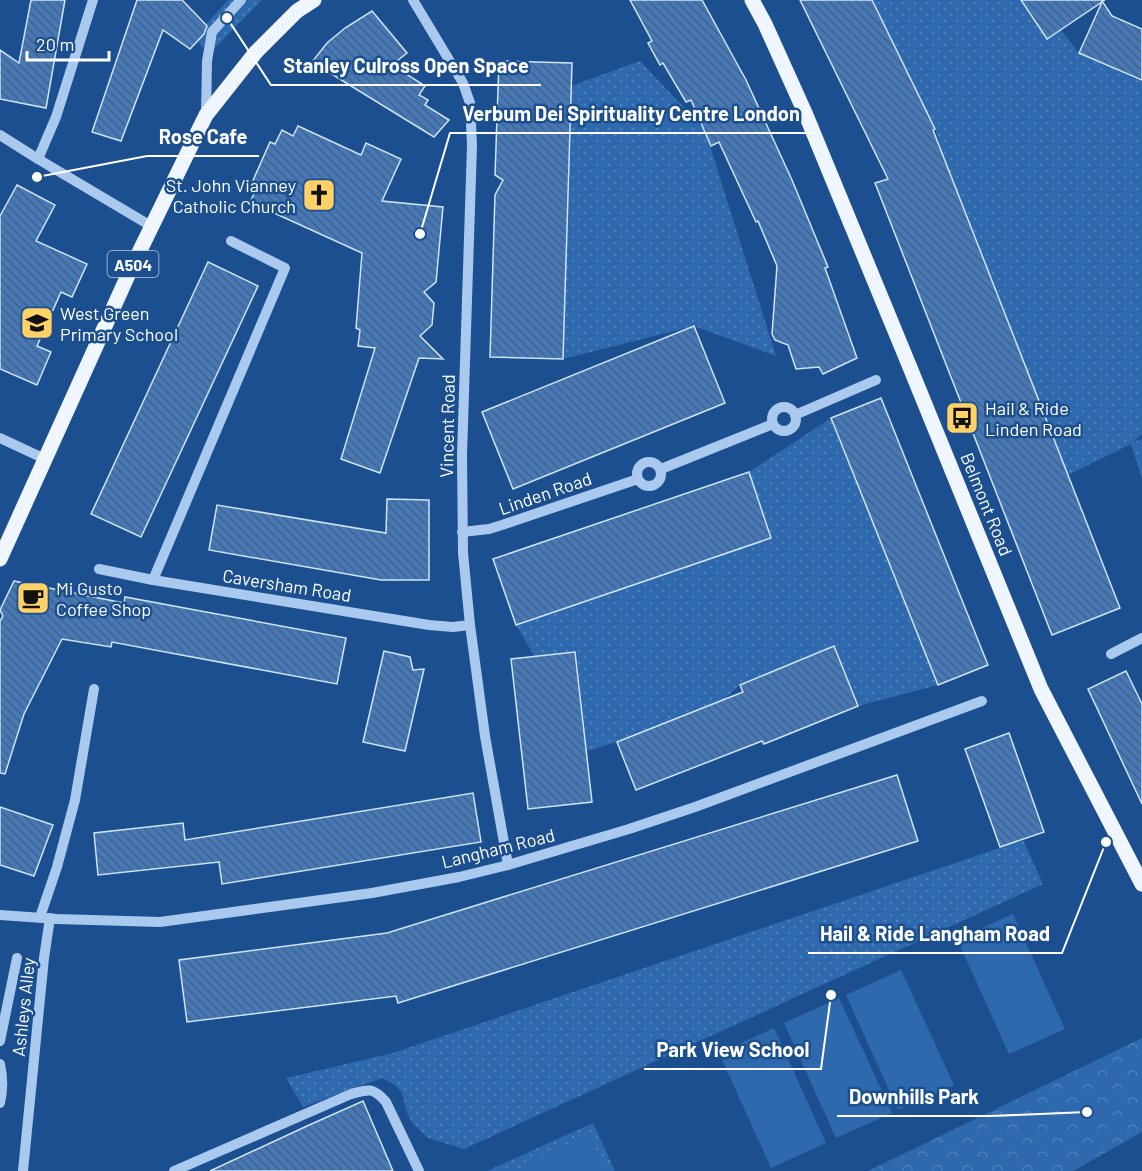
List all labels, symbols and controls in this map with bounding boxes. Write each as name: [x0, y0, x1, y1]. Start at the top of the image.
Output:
scale bar: [27, 24, 110, 62]
text: 20 m: [36, 33, 74, 55]
callout: Stanley Culross Open Space: [271, 47, 541, 85]
text: Stanley Culross Open Space: [283, 53, 529, 77]
callout: Verbum Dei Spirituality Centre London: [450, 95, 812, 133]
text: Verbum Dei Spirituality Centre London: [462, 101, 800, 125]
callout: Rose Cafe: [147, 118, 259, 156]
text: Rose Cafe: [159, 124, 247, 148]
place label: St. John Vianney Catholic Church: [166, 174, 296, 217]
church icon: St. John Vianney Catholic Church: [301, 177, 337, 213]
road number: A504: [108, 251, 158, 277]
place label: West Green Primary School: [60, 302, 178, 345]
school or university icon: West Green Primary School: [19, 305, 55, 341]
street label: Vincent Road: [435, 374, 459, 478]
place label: Hail & Ride Linden Road: [985, 397, 1082, 440]
bus stop icon: Hail & Ride Linden Road: [944, 400, 980, 436]
street label: Belmont Road: [956, 449, 1018, 559]
street label: Linden Road: [496, 467, 594, 519]
street label: Caversham Road: [221, 564, 353, 606]
place label: Mi Gusto Coffee Shop: [56, 577, 151, 620]
cafe icon: Mi Gusto Coffee Shop: [15, 580, 51, 616]
street label: Langham Road: [439, 823, 557, 873]
callout: Hail & Ride Langham Road: [808, 915, 1062, 953]
text: Hail & Ride Langham Road: [820, 921, 1050, 945]
street label: Ashleys Alley: [7, 956, 39, 1058]
callout: Park View School: [644, 1031, 821, 1069]
text: Park View School: [657, 1037, 809, 1061]
callout: Downhills Park: [837, 1078, 991, 1116]
text: Downhills Park: [849, 1084, 979, 1108]

